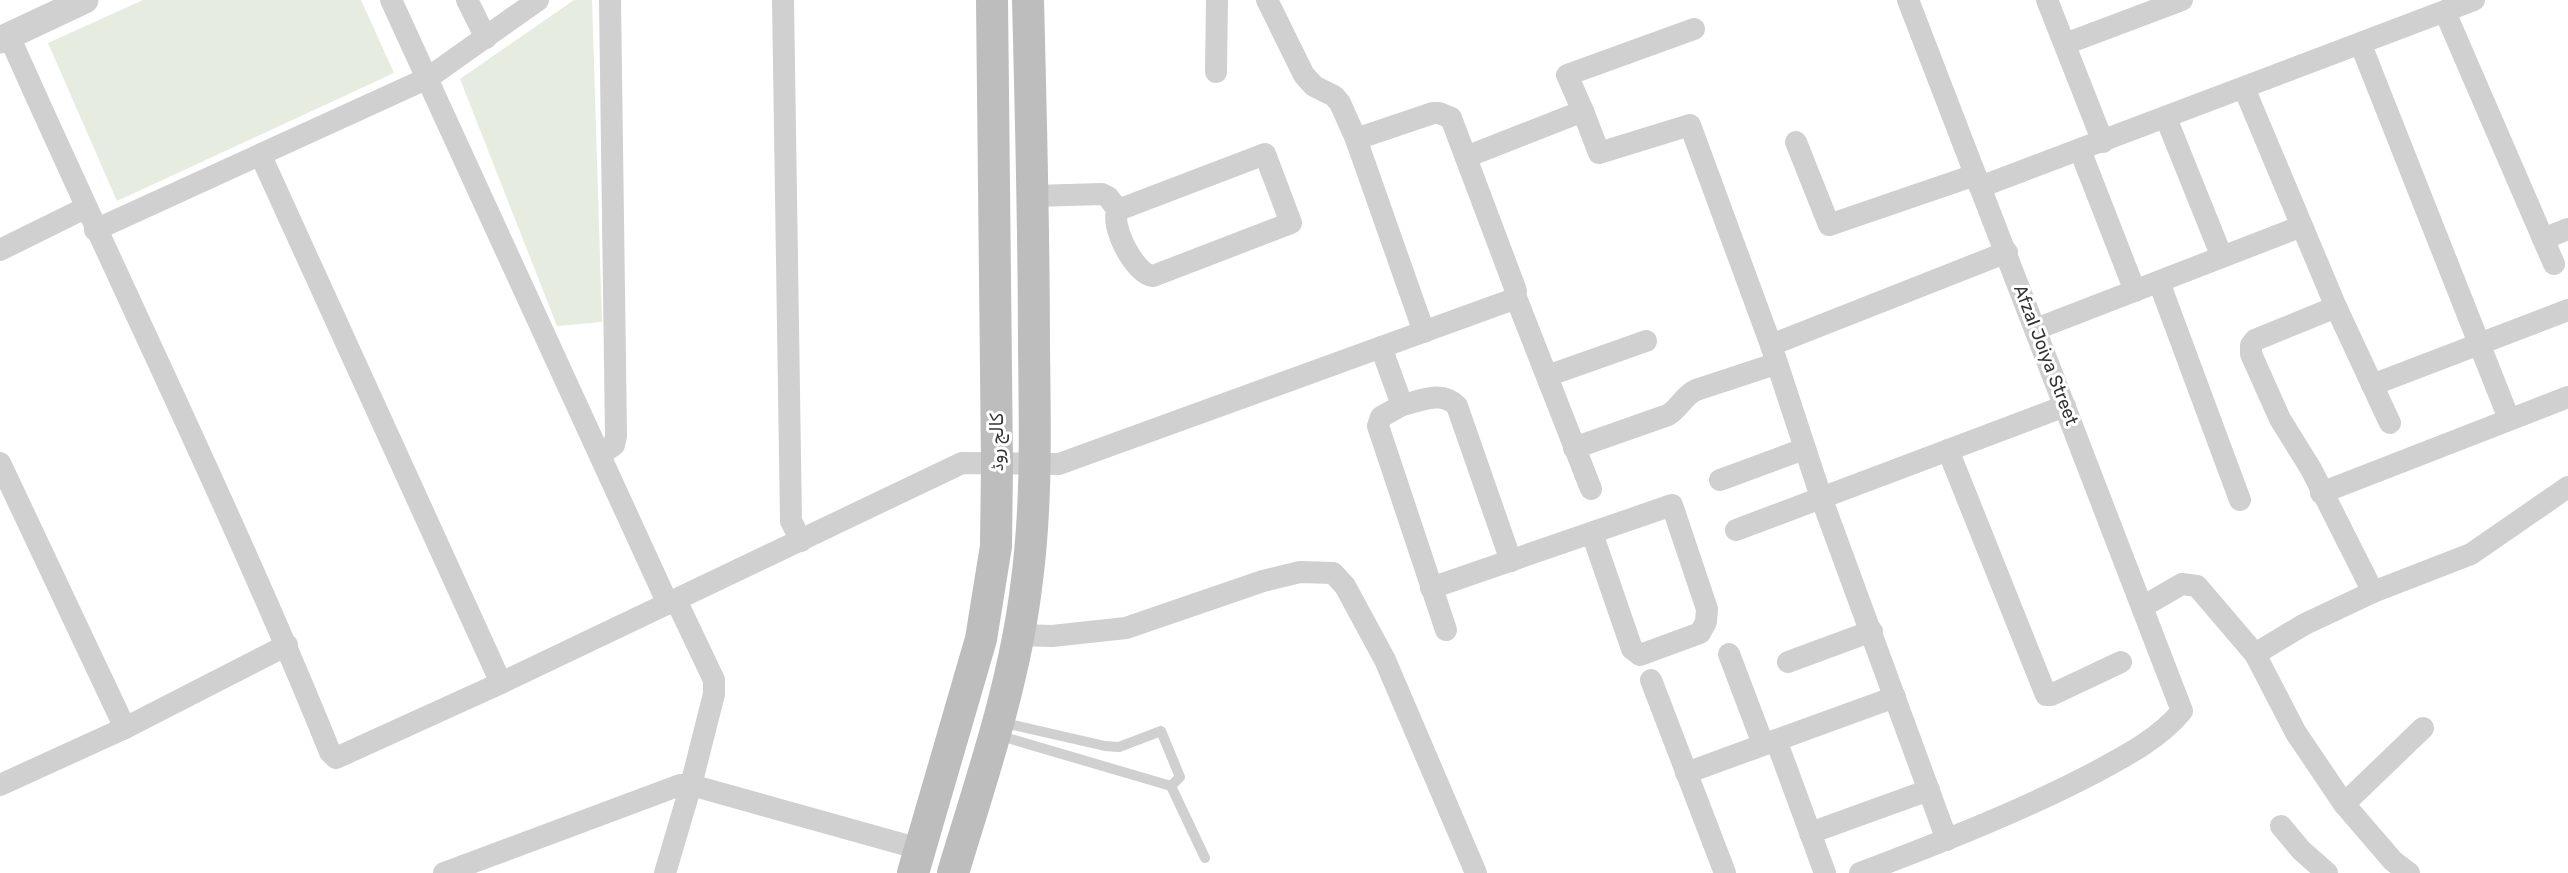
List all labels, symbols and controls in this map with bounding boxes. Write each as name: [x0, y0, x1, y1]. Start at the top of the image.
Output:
street label: Afzal Joiya Street: [2009, 282, 2083, 428]
street label: کالج روڈ: [986, 413, 1009, 471]

